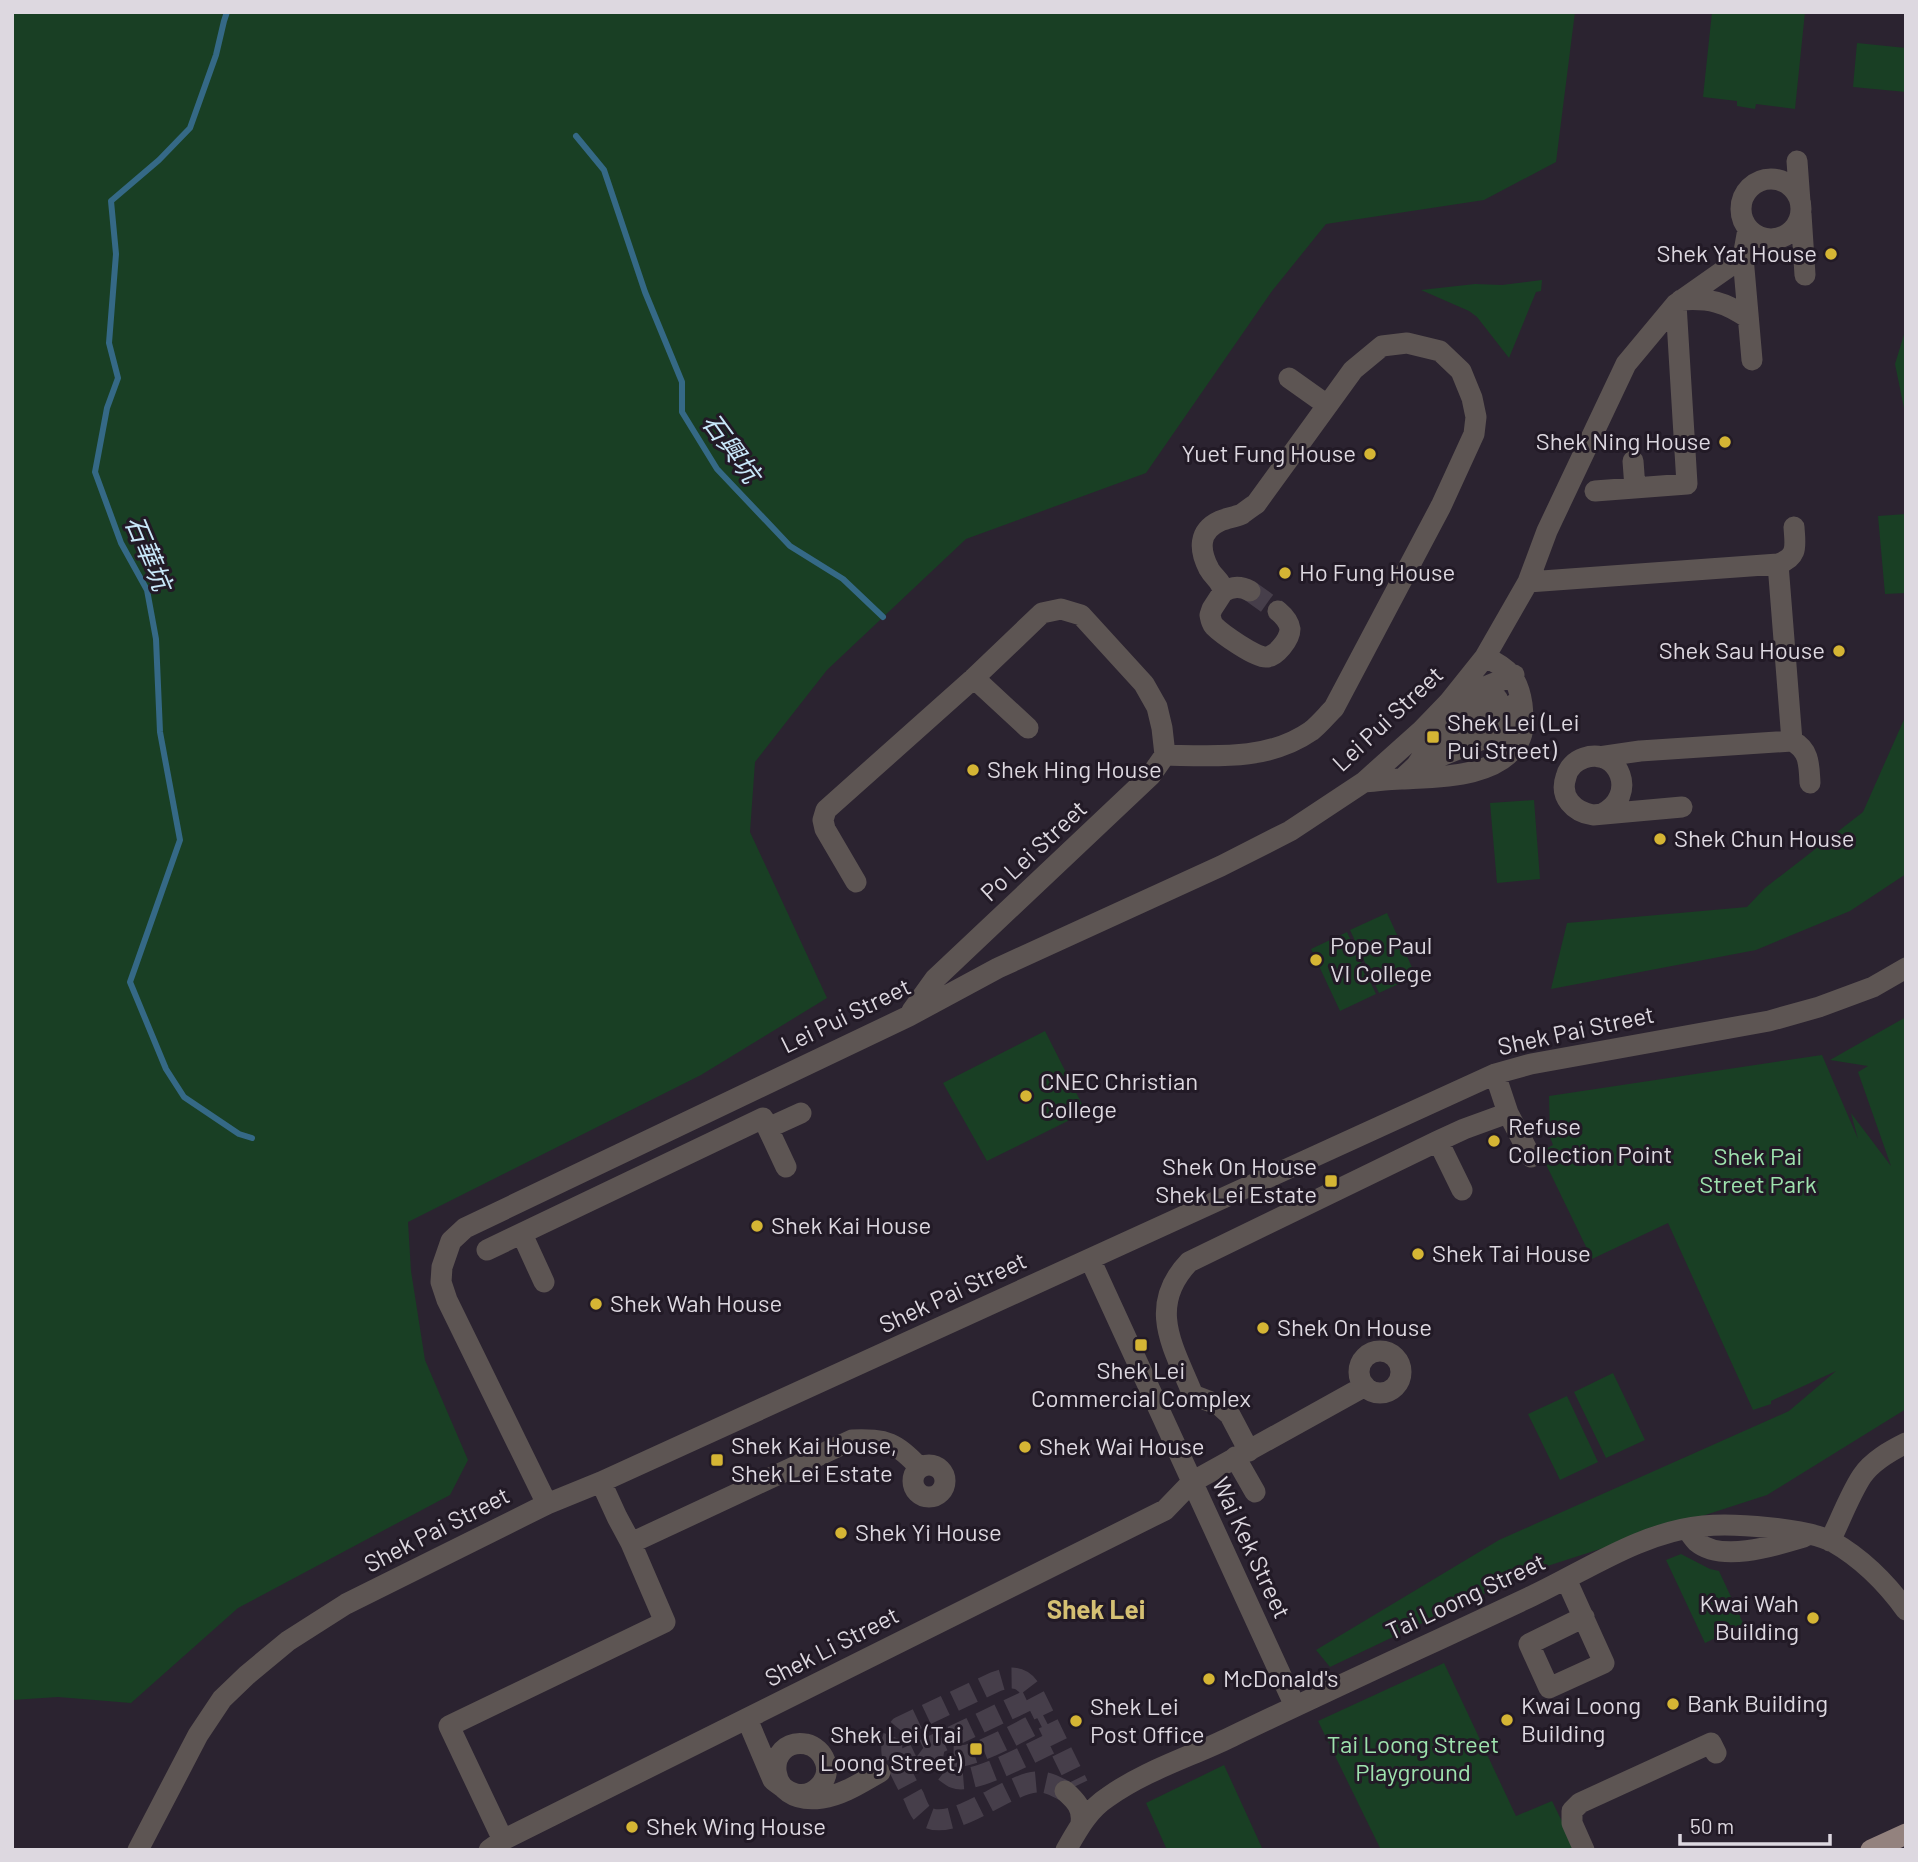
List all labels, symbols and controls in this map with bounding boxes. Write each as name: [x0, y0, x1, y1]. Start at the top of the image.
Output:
place label: Shek Yat House: [1656, 238, 1817, 267]
marker: Shek Yat House: [1823, 246, 1839, 262]
water label: 石興坑: [697, 406, 770, 491]
place label: Shek Ning House: [1536, 426, 1711, 455]
marker: Shek Ning House: [1717, 434, 1733, 450]
place label: Yuet Fung House: [1181, 438, 1356, 467]
marker: Yuet Fung House: [1362, 446, 1378, 462]
water label: 石華坑: [120, 510, 180, 598]
place label: Ho Fung House: [1299, 557, 1455, 586]
marker: Ho Fung House: [1277, 565, 1293, 581]
place label: Shek Sau House: [1659, 635, 1825, 664]
marker: Shek Sau House: [1831, 643, 1847, 659]
street label: Lei Pui Street: [1326, 659, 1448, 777]
place label: Shek Lei (Lei Pui Street): [1447, 707, 1580, 764]
marker: Shek Lei (Lei Pui Street): [1425, 729, 1441, 745]
place label: Shek Hing House: [987, 754, 1162, 783]
marker: Shek Hing House: [965, 762, 981, 778]
street label: Po Lei Street: [974, 793, 1092, 906]
place label: Shek Chun House: [1674, 823, 1854, 852]
marker: Shek Chun House: [1652, 831, 1668, 847]
place label: Pope Paul VI College: [1330, 930, 1432, 987]
marker: Pope Paul VI College: [1308, 952, 1324, 968]
street label: Lei Pui Street: [776, 971, 915, 1059]
street label: Shek Pai Street: [1495, 999, 1657, 1060]
place label: CNEC Christian College: [1040, 1066, 1198, 1123]
marker: CNEC Christian College: [1018, 1088, 1034, 1104]
place label: Refuse Collection Point: [1508, 1111, 1672, 1168]
marker: Refuse Collection Point: [1486, 1133, 1502, 1149]
park label: Shek Pai Street Park: [1699, 1141, 1817, 1198]
place label: Shek On House Shek Lei Estate: [1155, 1151, 1317, 1208]
marker: Shek On House Shek Lei Estate: [1323, 1173, 1339, 1189]
place label: Shek Kai House: [771, 1210, 931, 1239]
marker: Shek Kai House: [749, 1218, 765, 1234]
place label: Shek Tai House: [1432, 1238, 1591, 1267]
street label: Shek Pai Street: [874, 1245, 1031, 1338]
marker: Shek Tai House: [1410, 1246, 1426, 1262]
place label: Shek Wah House: [610, 1288, 782, 1317]
marker: Shek Wah House: [588, 1296, 604, 1312]
place label: Shek On House: [1277, 1312, 1432, 1341]
marker: Shek On House: [1255, 1320, 1271, 1336]
marker: Shek Lei Commercial Complex: [1133, 1337, 1149, 1353]
place label: Shek Lei Commercial Complex: [1031, 1355, 1251, 1412]
place label: Shek Kai House, Shek Lei Estate: [731, 1430, 897, 1487]
place label: Shek Wai House: [1039, 1431, 1204, 1460]
marker: Shek Wai House: [1017, 1439, 1033, 1455]
marker: Shek Kai House, Shek Lei Estate: [709, 1452, 725, 1468]
street label: Wai Kek Street: [1207, 1472, 1298, 1623]
street label: Shek Pai Street: [359, 1480, 514, 1578]
place label: Shek Yi House: [855, 1517, 1002, 1546]
marker: Shek Yi House: [833, 1525, 849, 1541]
street label: Tai Loong Street: [1381, 1546, 1550, 1645]
place label: Kwai Wah Building: [1699, 1588, 1799, 1645]
district label: Shek Lei: [1047, 1593, 1145, 1624]
street label: Shek Li Street: [759, 1599, 903, 1692]
marker: Kwai Wah Building: [1805, 1610, 1821, 1626]
place label: McDonald's: [1223, 1663, 1338, 1692]
marker: McDonald's: [1201, 1671, 1217, 1687]
place label: Bank Building: [1687, 1688, 1828, 1717]
place label: Kwai Loong Building: [1521, 1690, 1641, 1747]
place label: Shek Lei Post Office: [1090, 1691, 1205, 1748]
marker: Bank Building: [1665, 1696, 1681, 1712]
marker: Kwai Loong Building: [1499, 1712, 1515, 1728]
marker: Shek Lei Post Office: [1068, 1713, 1084, 1729]
place label: Shek Lei (Tai Loong Street): [820, 1719, 963, 1776]
park label: Tai Loong Street Playground: [1327, 1729, 1499, 1786]
marker: Shek Lei (Tai Loong Street): [968, 1741, 984, 1757]
scale bar: [1680, 1802, 1830, 1846]
place label: Shek Wing House: [646, 1811, 826, 1840]
text: 50 m: [1690, 1813, 1734, 1838]
marker: Shek Wing House: [624, 1819, 640, 1835]

